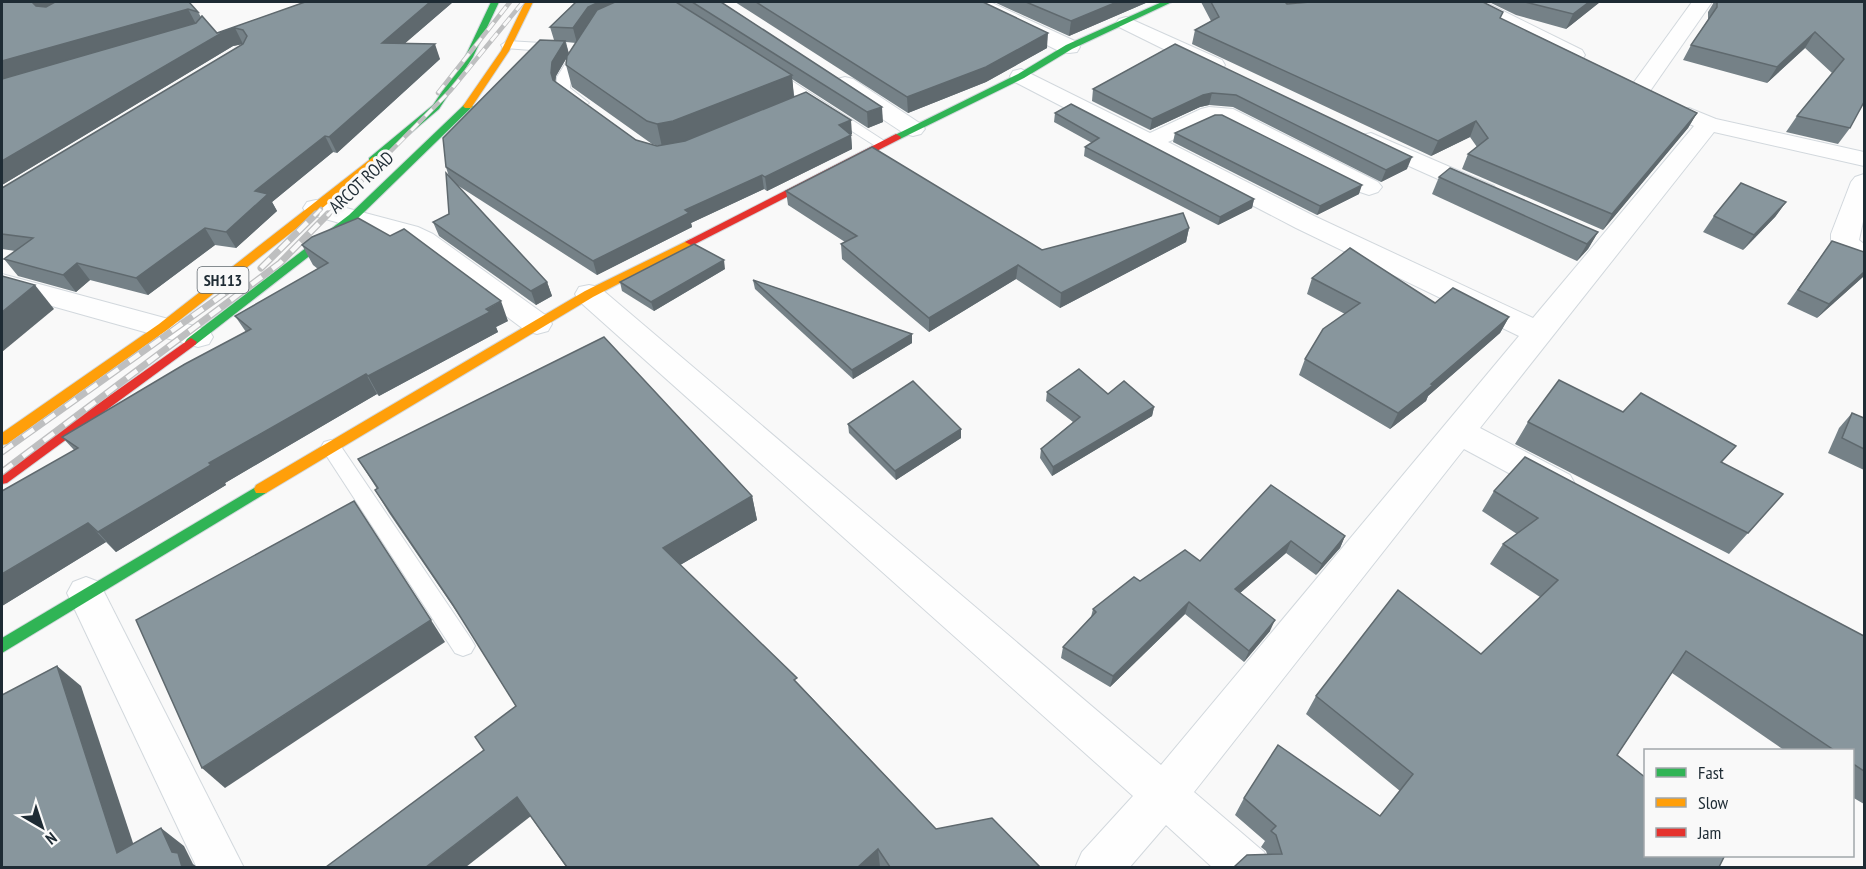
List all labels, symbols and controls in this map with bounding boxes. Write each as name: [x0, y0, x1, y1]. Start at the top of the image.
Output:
street label: ARCOT ROAD: [324, 146, 398, 218]
road number: SH113: [198, 267, 248, 293]
legend: [1644, 749, 1854, 857]
text: Fast: [1698, 761, 1724, 784]
text: Slow: [1698, 791, 1729, 814]
north arrow: [12, 797, 72, 857]
text: Jam: [1697, 821, 1721, 844]
text: N: [42, 828, 61, 849]

